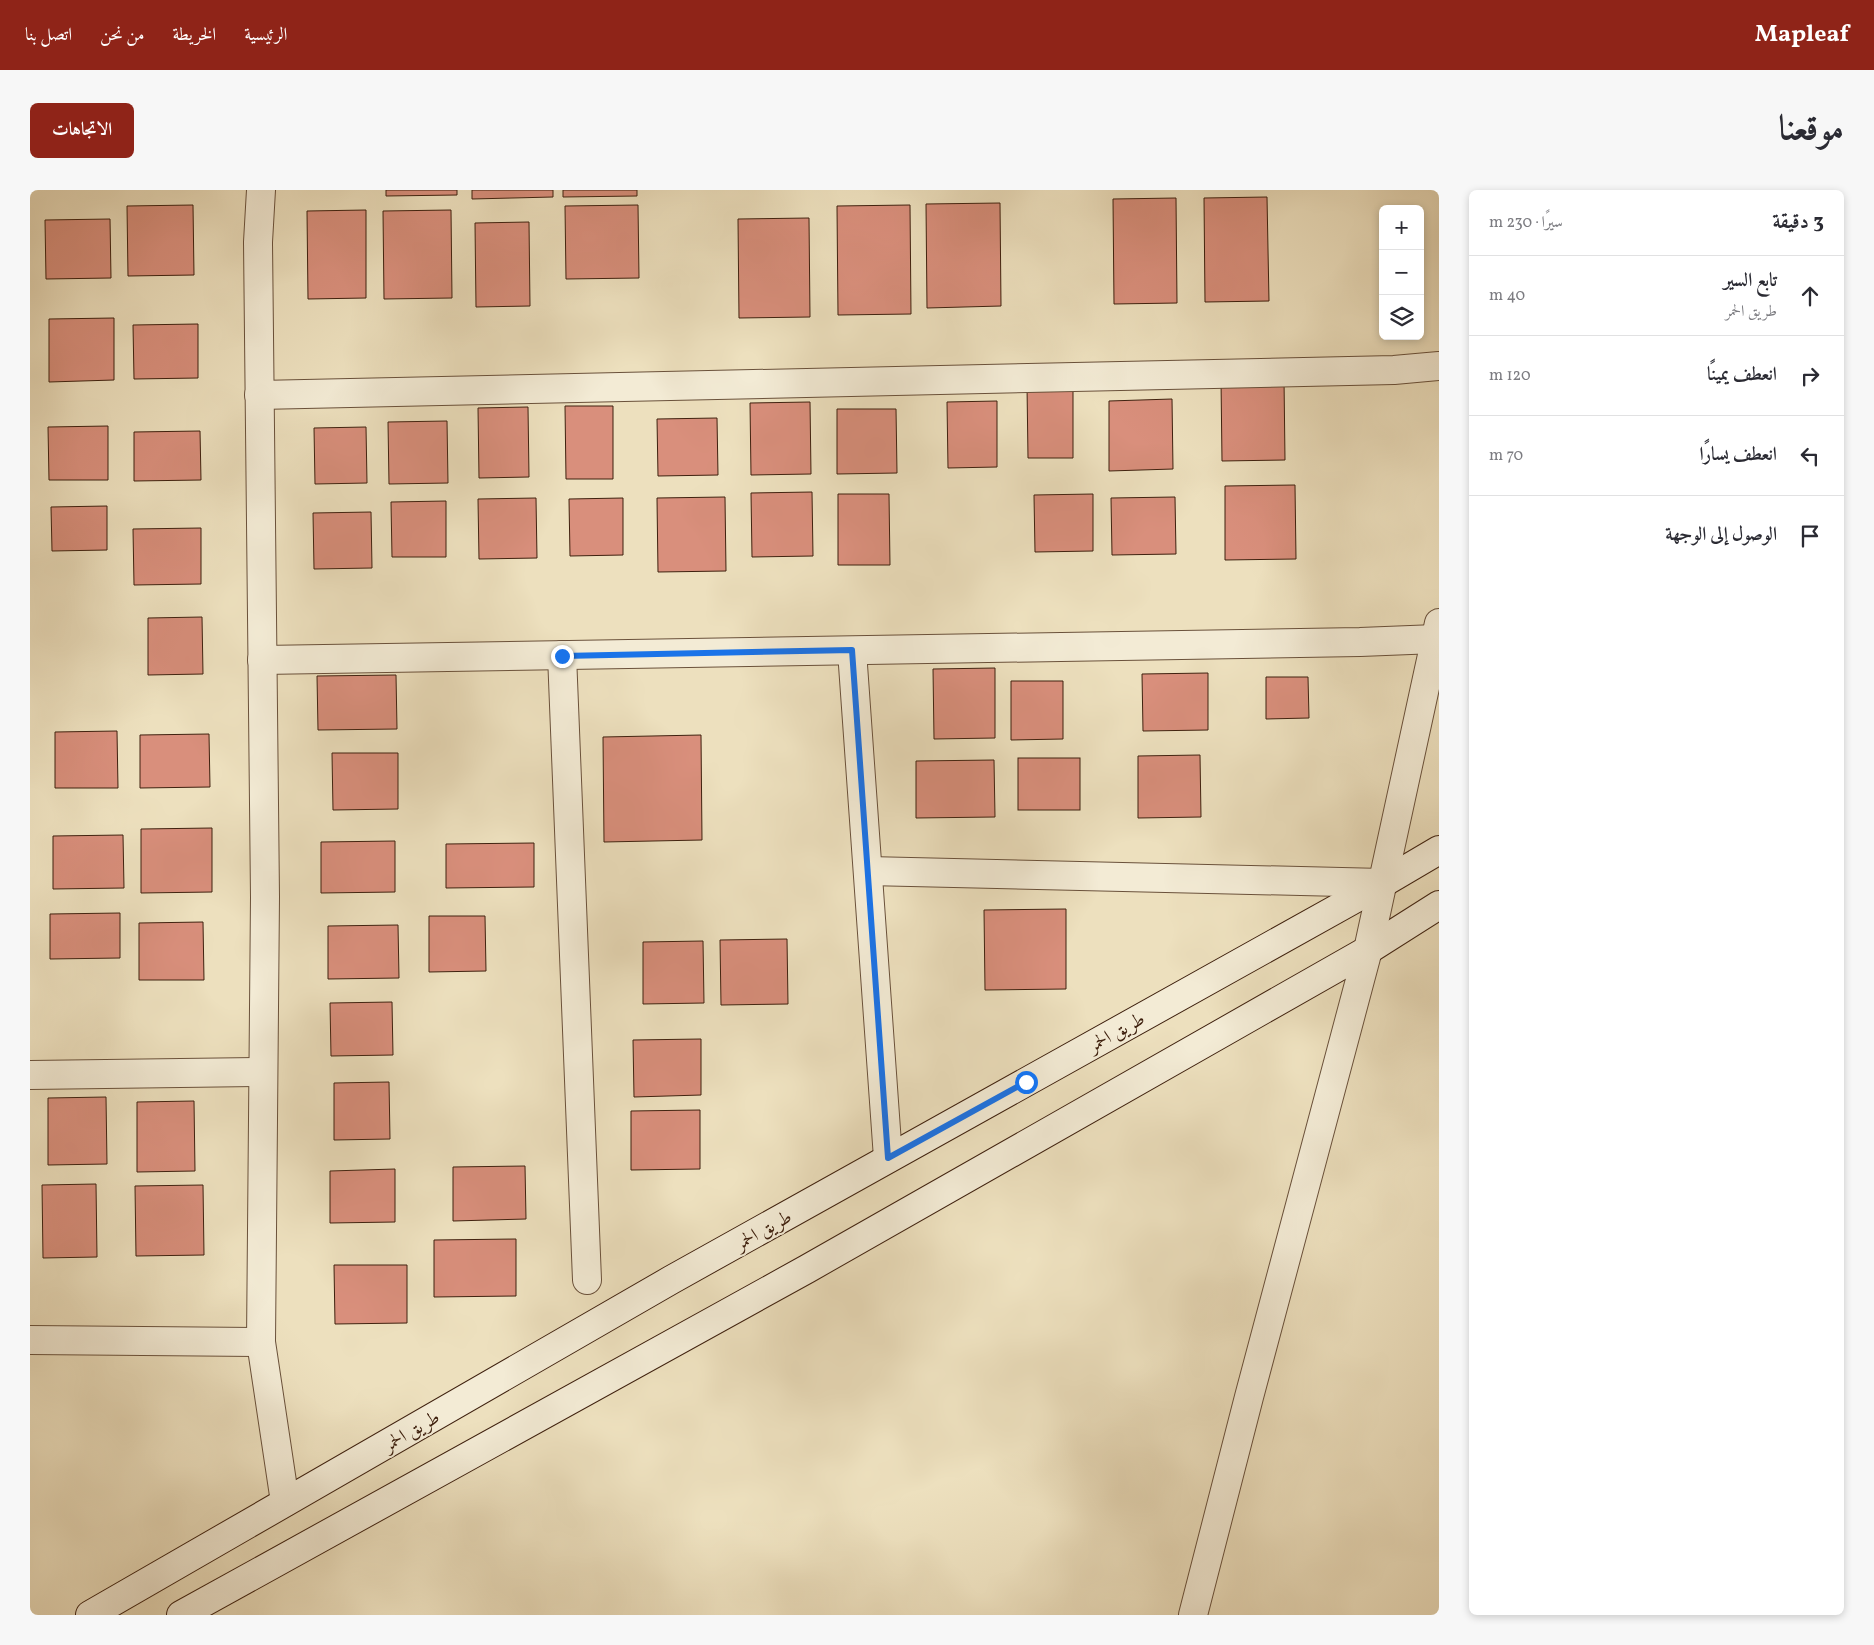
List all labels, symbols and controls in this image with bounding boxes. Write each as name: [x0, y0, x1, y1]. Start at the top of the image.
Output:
text: Mapleaf: [1755, 18, 1849, 52]
text: اتصل بنا: [25, 23, 72, 48]
text: من نحن: [100, 23, 144, 48]
text: الخريطة: [172, 23, 216, 48]
text: الرئيسية: [244, 23, 287, 48]
button: الاتجاهات: [30, 103, 134, 158]
text: موقعنا: [1779, 106, 1844, 154]
map controls: [1379, 205, 1424, 340]
button: +: [1379, 205, 1424, 250]
text: 3 دقيقة: [1772, 208, 1824, 237]
text: سيرًا · 230 m: [1489, 212, 1563, 234]
button: −: [1379, 250, 1424, 295]
text: تابع السير: [1724, 268, 1777, 294]
icon: ahead: [1796, 282, 1824, 310]
text: 40 m: [1489, 285, 1525, 307]
button: layers: [1379, 295, 1424, 340]
text: طريق الحمر: [1725, 301, 1777, 323]
text: انعطف يمينًا: [1707, 362, 1777, 388]
icon: right: [1796, 362, 1824, 390]
text: 120 m: [1489, 365, 1531, 387]
text: انعطف يسارًا: [1699, 442, 1777, 468]
icon: left: [1796, 442, 1824, 470]
text: 70 m: [1489, 445, 1523, 467]
text: الوصول إلى الوجهة: [1665, 522, 1777, 548]
icon: arrive: [1796, 522, 1824, 550]
route end: [551, 645, 574, 668]
street label: طريق الحمر: [1082, 1006, 1150, 1060]
route start: [1015, 1071, 1038, 1094]
street label: طريق الحمر: [729, 1204, 797, 1258]
street label: طريق الحمر: [377, 1405, 445, 1459]

